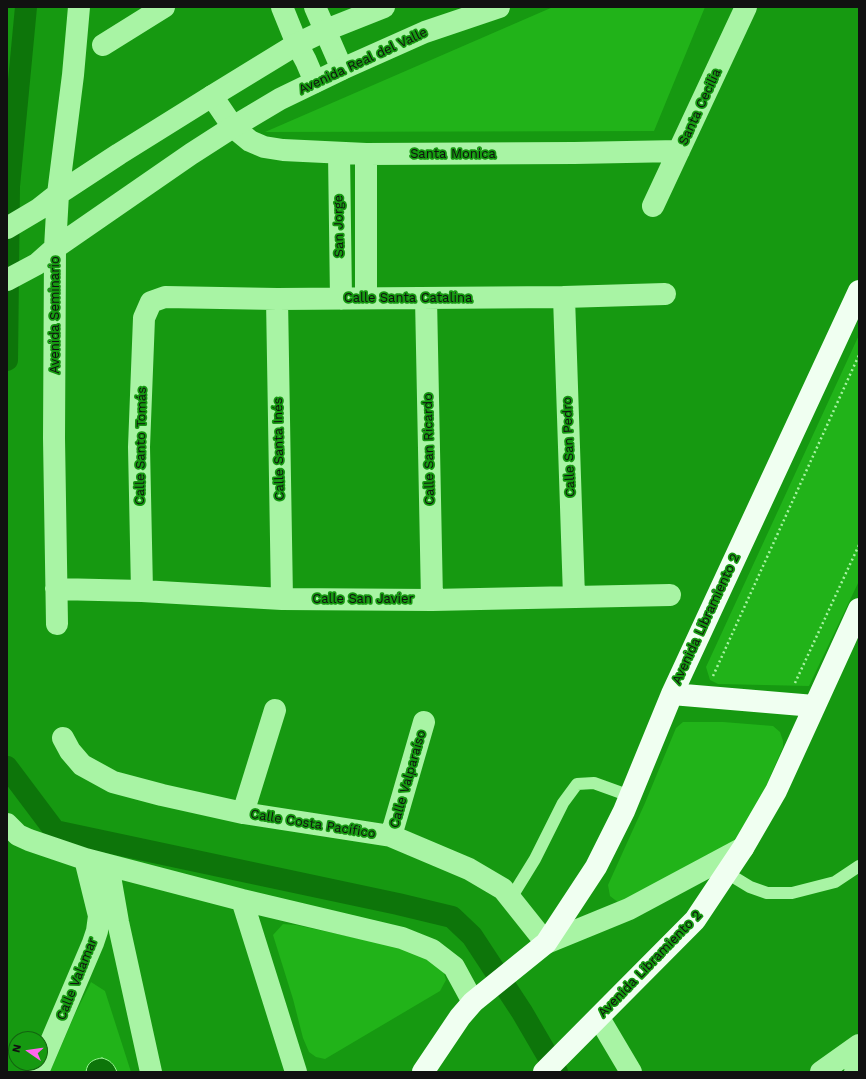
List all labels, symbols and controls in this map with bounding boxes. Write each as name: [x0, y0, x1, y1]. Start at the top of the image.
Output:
street label: Avenida Real del Valle: [296, 24, 430, 98]
street label: Santa Cecilia: [675, 66, 725, 148]
street label: Santa Monica: [410, 146, 496, 162]
street label: San Jorge: [331, 195, 347, 257]
street label: Avenida Seminario: [47, 256, 63, 374]
street label: Calle Santa Catalina: [344, 290, 472, 306]
street label: Calle Santo Tomás: [132, 387, 150, 505]
street label: Calle San Ricardo: [420, 393, 438, 505]
street label: Calle San Pedro: [559, 396, 579, 498]
street label: Calle Santa Inés: [270, 397, 288, 501]
street label: Avenida Libramiento 2: [669, 551, 743, 687]
street label: Calle San Javier: [312, 591, 414, 607]
street label: Calle Valparaíso: [387, 728, 429, 830]
street label: Calle Costa Pacífico: [249, 806, 377, 842]
street label: Avenida Libramiento 2: [595, 907, 705, 1021]
street label: Calle Valamar: [53, 935, 101, 1023]
north arrow: [8, 1031, 48, 1071]
text: N: [10, 1043, 24, 1054]

